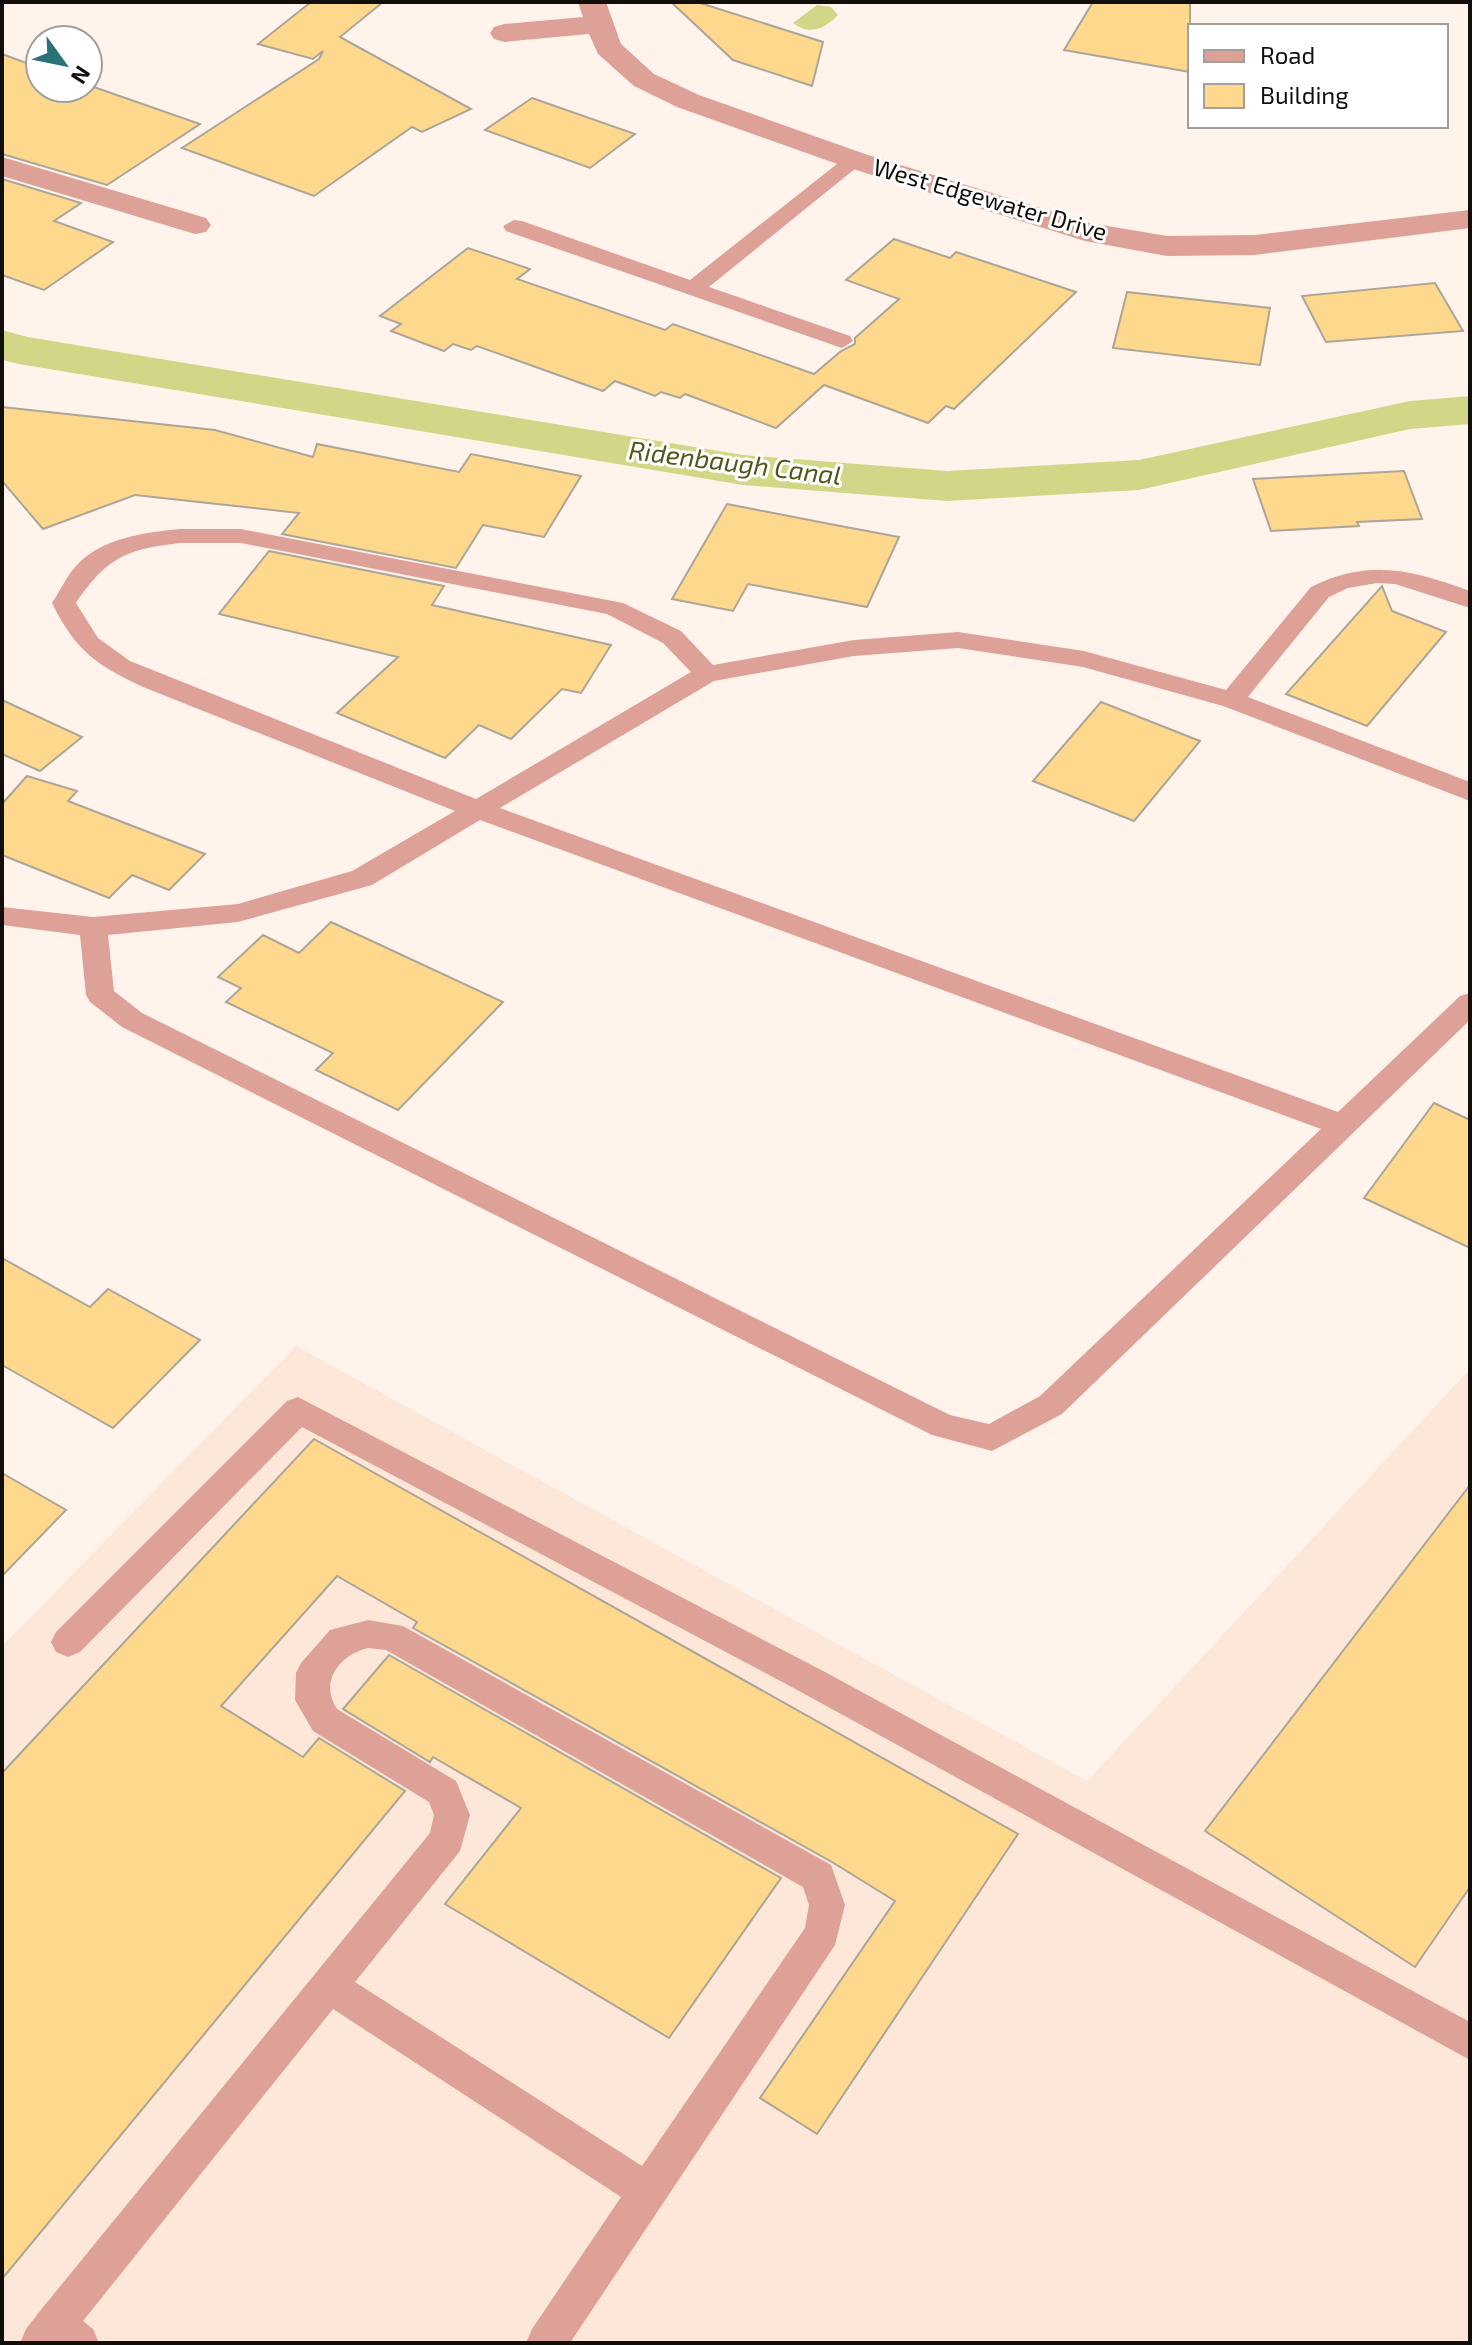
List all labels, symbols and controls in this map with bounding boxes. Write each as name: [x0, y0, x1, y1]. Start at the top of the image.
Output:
north arrow: [24, 24, 104, 104]
legend: [1188, 24, 1448, 128]
text: Road: [1260, 40, 1315, 69]
text: N: [66, 62, 97, 89]
text: Building: [1260, 80, 1349, 109]
street label: West Edgewater Drive: [870, 151, 1111, 246]
water label: Ridenbaugh Canal: [627, 433, 843, 490]

